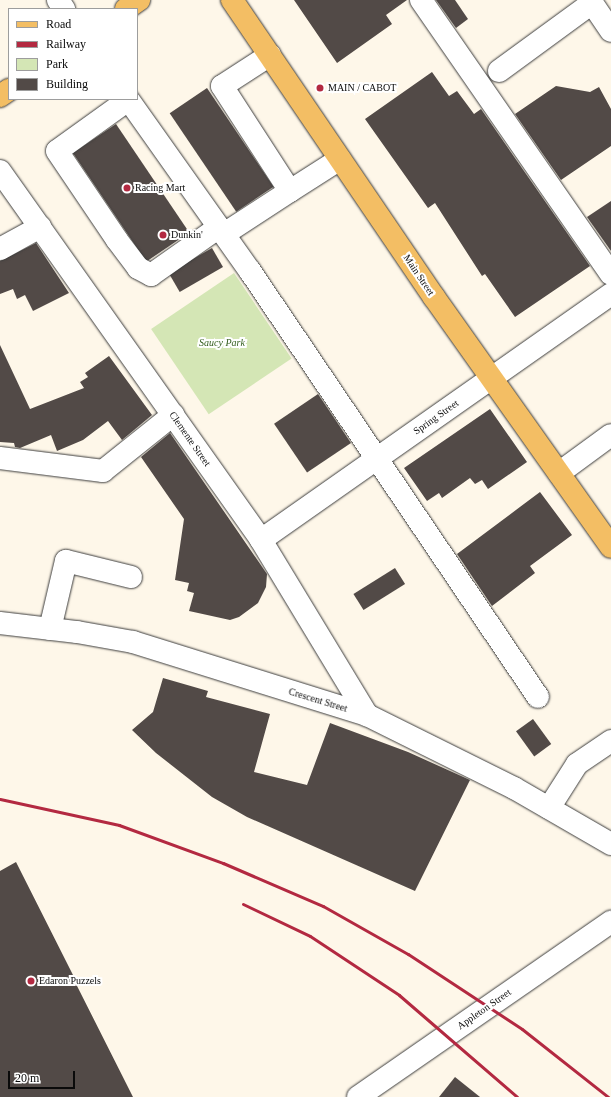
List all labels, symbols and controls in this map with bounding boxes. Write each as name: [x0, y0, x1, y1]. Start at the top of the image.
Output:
legend: [8, 8, 138, 100]
text: Road: [46, 17, 71, 31]
text: Railway: [46, 37, 86, 51]
text: Park: [46, 57, 68, 71]
text: Building: [46, 77, 88, 91]
place label: MAIN / CABOT: [328, 82, 396, 94]
marker: MAIN / CABOT: [315, 83, 325, 93]
place label: Racing Mart: [135, 182, 185, 194]
marker: Racing Mart: [122, 183, 132, 193]
place label: Dunkin': [171, 229, 203, 241]
marker: Dunkin': [158, 230, 168, 240]
street label: Main Street: [401, 252, 437, 298]
park label: Saucy Park: [199, 337, 245, 349]
street label: Spring Street: [411, 397, 461, 437]
street label: Clemente Street: [167, 409, 213, 469]
street label: Crescent Street: [287, 685, 349, 715]
place label: Edaron Puzzels: [39, 975, 101, 987]
marker: Edaron Puzzels: [26, 976, 36, 986]
street label: Appleton Street: [455, 986, 513, 1032]
scale bar: [10, 1063, 77, 1089]
text: 20 m: [15, 1071, 39, 1085]

